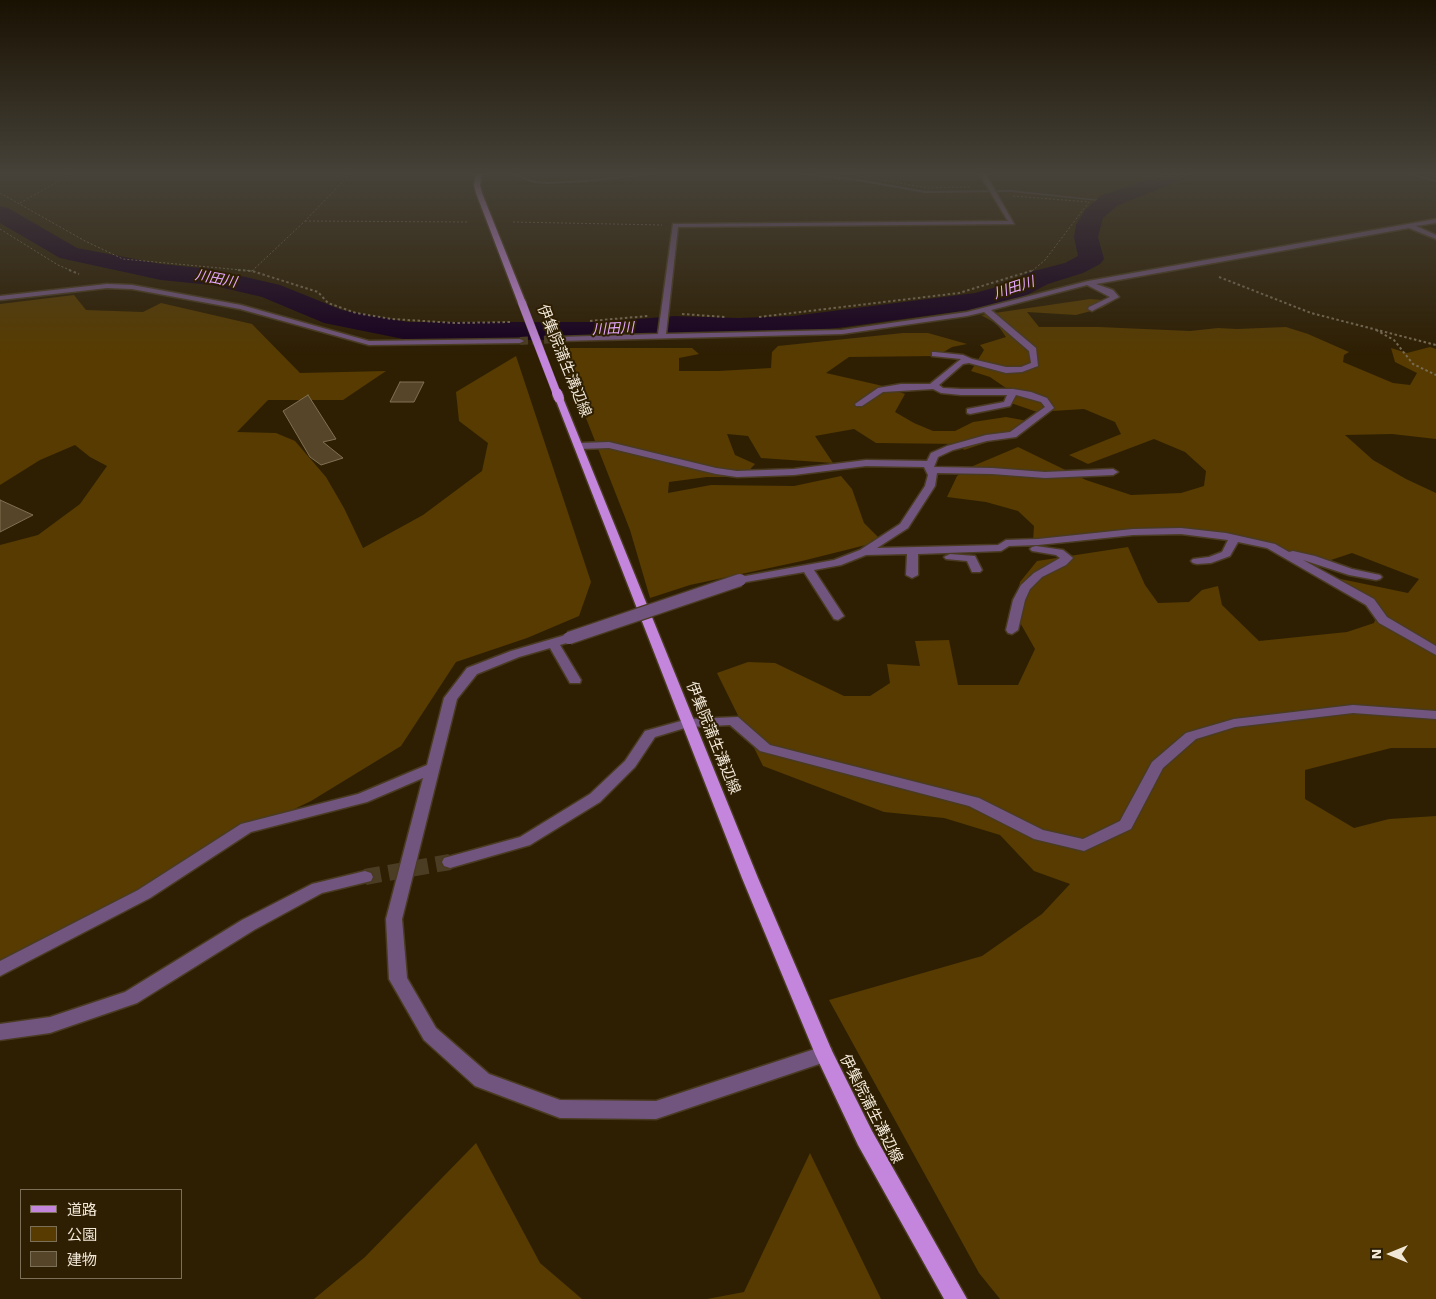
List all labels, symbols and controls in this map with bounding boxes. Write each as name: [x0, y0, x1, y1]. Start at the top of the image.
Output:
water label: 川田川: [194, 267, 238, 291]
water label: 川田川: [991, 274, 1037, 302]
street label: 伊集院蒲生溝辺線: [533, 302, 595, 420]
water label: 川田川: [592, 320, 634, 338]
street label: 伊集院蒲生溝辺線: [682, 679, 744, 797]
street label: 伊集院蒲生溝辺線: [836, 1051, 906, 1167]
legend: [20, 1189, 182, 1279]
text: 道路: [67, 1201, 97, 1219]
text: 公園: [67, 1226, 97, 1244]
north arrow: [1366, 1229, 1416, 1279]
text: N: [1368, 1249, 1384, 1259]
text: 建物: [67, 1251, 97, 1269]

